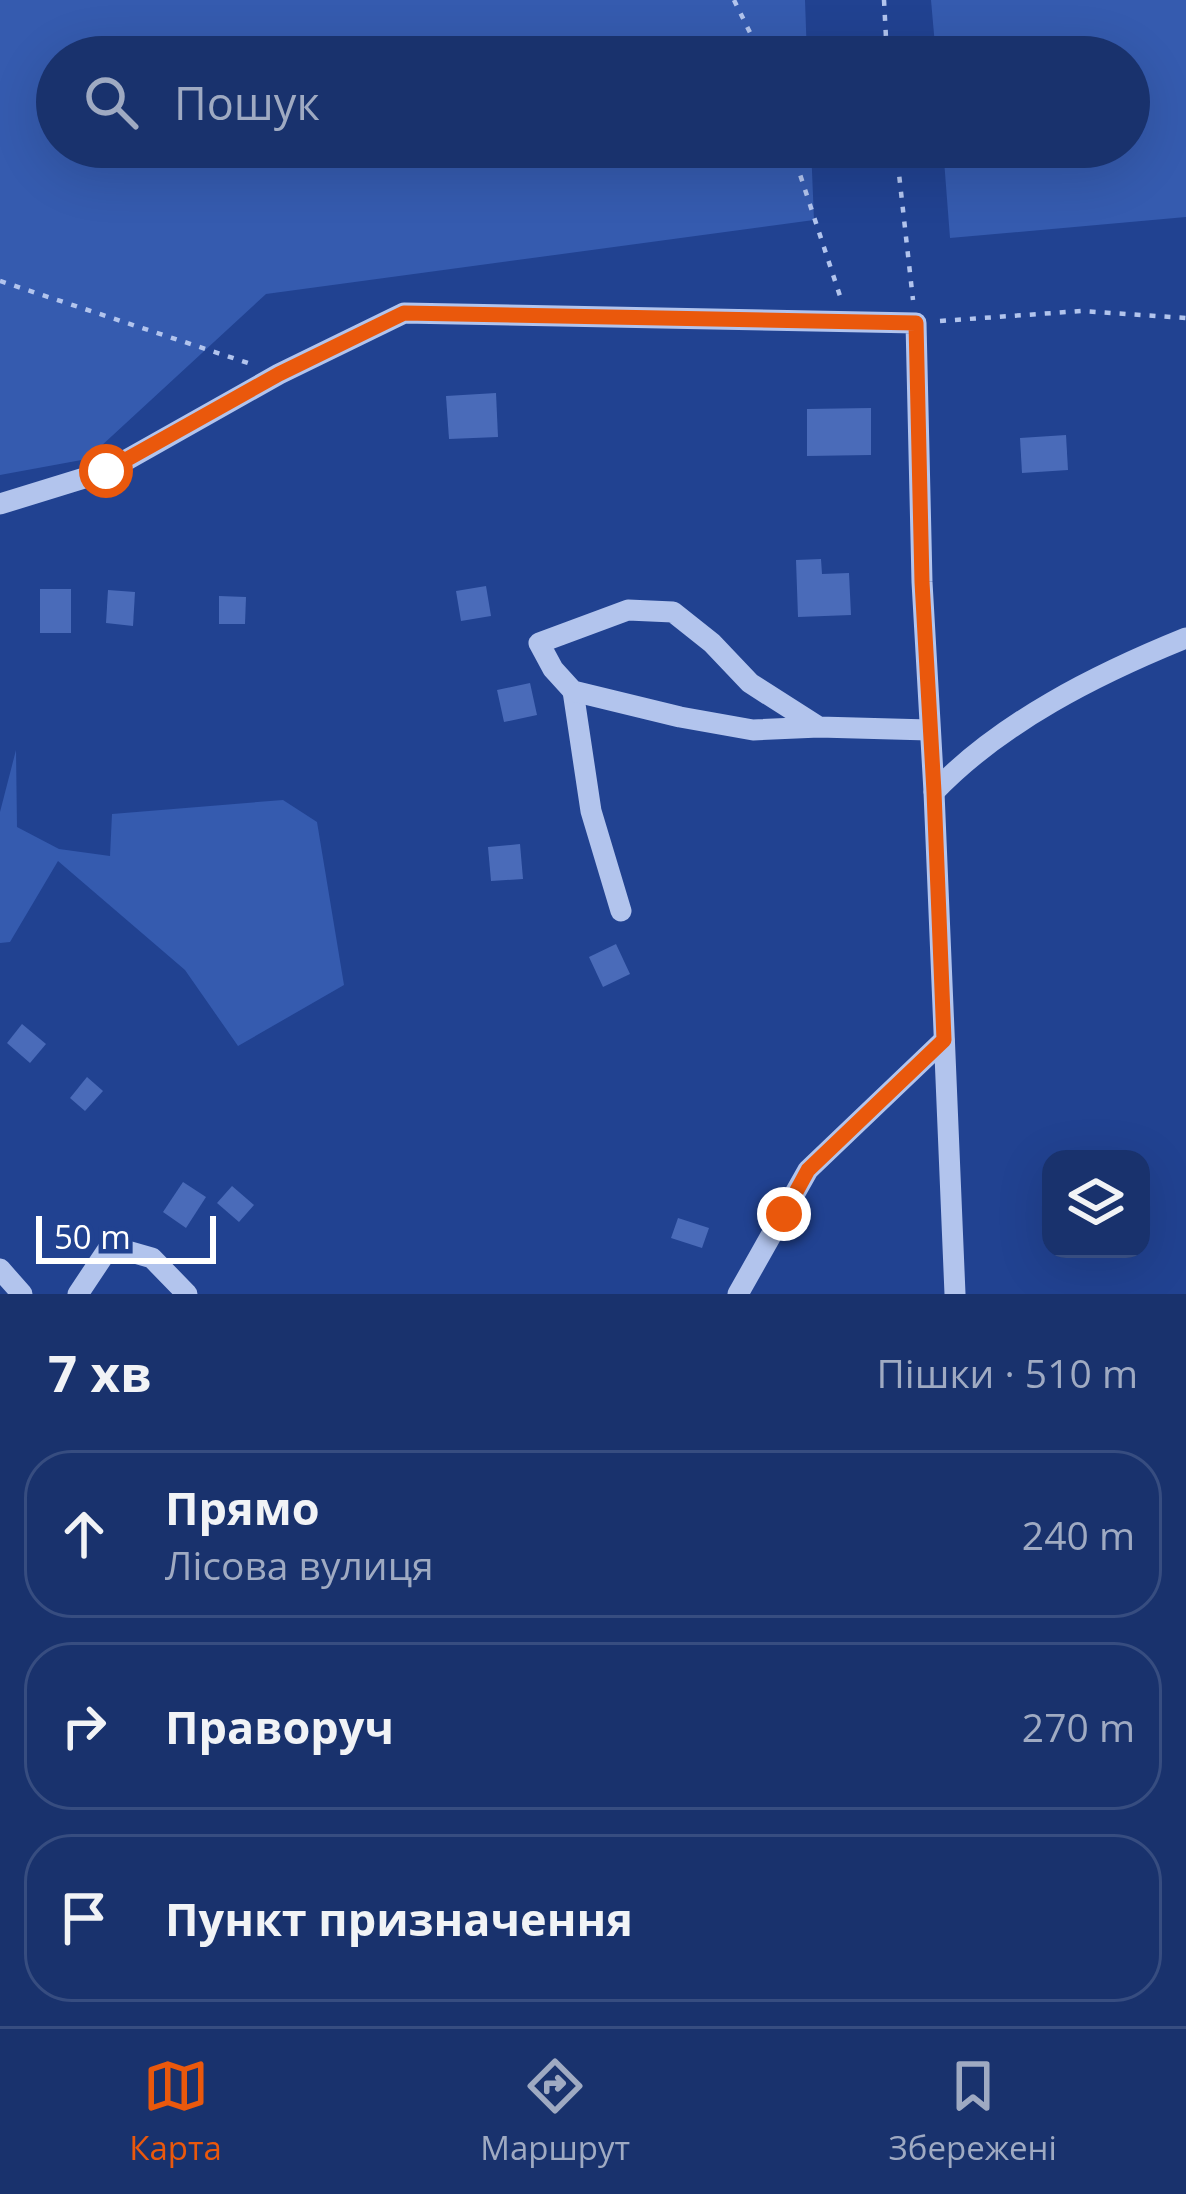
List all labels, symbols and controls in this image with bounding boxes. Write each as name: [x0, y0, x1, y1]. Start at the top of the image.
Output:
search box: [36, 36, 1150, 168]
icon: search: [78, 69, 144, 135]
text: Пошук: [174, 72, 320, 133]
route start: [79, 444, 133, 498]
map controls: [1042, 1150, 1150, 1258]
button: layers: [1042, 1150, 1150, 1258]
route end: [757, 1187, 811, 1241]
scale bar: [36, 1210, 216, 1263]
text: 50 m: [54, 1214, 131, 1259]
text: 7 хв: [48, 1337, 152, 1407]
text: Пішки · 510 m: [876, 1346, 1138, 1399]
text: Прямо: [165, 1477, 320, 1538]
icon: ahead: [51, 1501, 117, 1567]
text: 240 m: [1022, 1508, 1135, 1561]
text: Лісова вулиця: [165, 1538, 434, 1591]
icon: right: [51, 1693, 117, 1759]
text: Праворуч: [165, 1696, 394, 1757]
text: 270 m: [1022, 1700, 1135, 1753]
icon: arrive: [51, 1885, 117, 1951]
text: Пункт призначення: [165, 1888, 633, 1949]
tab: Карта: [129, 2053, 222, 2170]
tab: Маршрут: [480, 2053, 630, 2170]
tab: Збережені: [889, 2053, 1057, 2170]

